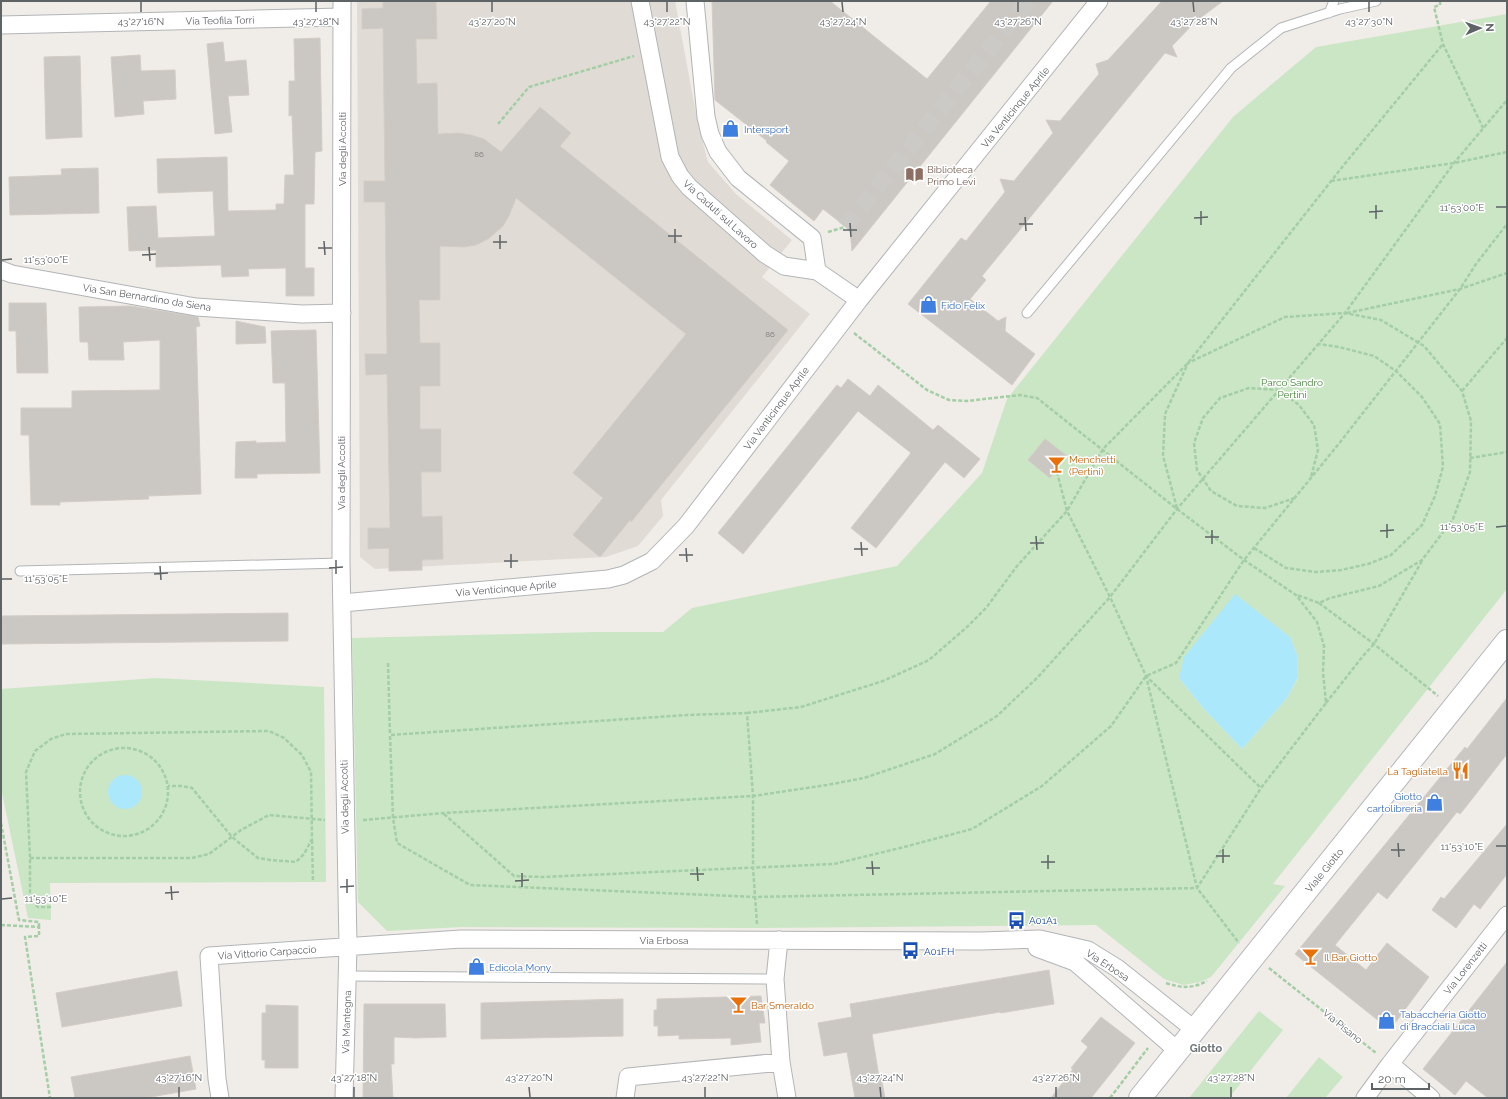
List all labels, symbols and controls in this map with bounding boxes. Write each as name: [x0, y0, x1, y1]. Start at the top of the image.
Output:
north arrow: [1460, 8, 1500, 48]
street label: Via Teofila Torri: [185, 14, 255, 27]
text: 43°27'16"N: [118, 16, 164, 27]
text: 43°27'18"N: [293, 16, 339, 27]
text: 43°27'20"N: [468, 16, 516, 27]
text: 43°27'22"N: [644, 16, 690, 27]
text: 43°27'24"N: [820, 16, 867, 27]
text: 43°27'26"N: [994, 16, 1042, 27]
text: 43°27'28"N: [1170, 16, 1218, 27]
text: 43°27'30"N: [1345, 16, 1393, 27]
text: N: [1483, 23, 1496, 32]
street label: Via Venticinque Aprile: [979, 65, 1051, 150]
street label: Via degli Accolti: [337, 112, 348, 186]
shop icon: Intersport: [721, 119, 741, 139]
place label: Intersport: [744, 124, 789, 135]
house number: 86: [474, 149, 484, 159]
place label: Biblioteca Primo Levi: [927, 164, 976, 187]
library icon: Biblioteca Primo Levi: [904, 165, 924, 185]
street label: Via Caduti sul Lavoro: [681, 178, 760, 251]
text: 11°53'00"E: [1440, 202, 1484, 213]
text: 11°53'00"E: [24, 254, 68, 265]
street label: Via San Bernardino da Siena: [82, 282, 212, 313]
shop icon: Fido Felix: [918, 295, 938, 315]
place label: Fido Felix: [941, 300, 985, 311]
house number: 86: [765, 329, 775, 339]
street label: Via Venticinque Aprile: [742, 365, 811, 452]
park label: Parco Sandro Pertini: [1261, 377, 1323, 400]
street label: Via degli Accolti: [336, 436, 347, 510]
place label: Menchetti (Pertini): [1069, 454, 1115, 477]
bar icon: Menchetti (Pertini): [1046, 455, 1066, 475]
text: 11°53'05"E: [1440, 521, 1484, 532]
text: 11°53'05"E: [24, 573, 68, 584]
street label: Via Venticinque Aprile: [455, 579, 557, 598]
street label: Via degli Accolti: [338, 760, 351, 834]
restaurant icon: La Tagliatella: [1451, 761, 1471, 781]
place label: La Tagliatella: [1387, 766, 1448, 777]
place label: Giotto cartolibreria: [1367, 791, 1422, 814]
shop icon: Giotto cartolibreria: [1425, 792, 1445, 812]
text: 11°53'10"E: [1441, 841, 1483, 852]
street label: Viale Giotto: [1303, 846, 1345, 895]
text: 11°53'10"E: [25, 893, 67, 904]
bus stop icon: A01A1: [1006, 910, 1026, 930]
place label: A01A1: [1029, 915, 1058, 926]
street label: Via Erbosa: [640, 935, 688, 946]
street label: Via Lorenzetti: [1442, 940, 1489, 997]
bus stop icon: A01FH: [901, 941, 921, 961]
street label: Via Vittorio Carpaccio: [217, 944, 317, 961]
place label: A01FH: [924, 946, 954, 957]
street label: Via Erbosa: [1084, 947, 1131, 983]
bar icon: Il Bar Giotto: [1301, 947, 1321, 967]
place label: Il Bar Giotto: [1324, 952, 1377, 963]
shop icon: Edicola Mony: [466, 957, 486, 977]
place label: Edicola Mony: [489, 962, 552, 973]
street label: Via Mantegna: [340, 990, 353, 1054]
bar icon: Bar Smeraldo: [728, 995, 748, 1015]
place label: Bar Smeraldo: [751, 1000, 814, 1011]
street label: Via Pisano: [1321, 1007, 1365, 1046]
place label: Tabaccheria Giotto di Bracciali Luca: [1400, 1009, 1486, 1032]
shop icon: Tabaccheria Giotto di Bracciali Luca: [1377, 1010, 1397, 1030]
district label: Giotto: [1190, 1042, 1223, 1055]
scale bar: [1372, 1065, 1429, 1091]
text: 43°27'16"N: [156, 1072, 202, 1083]
text: 43°27'18"N: [331, 1072, 377, 1083]
text: 43°27'20"N: [505, 1072, 553, 1083]
text: 43°27'22"N: [682, 1072, 728, 1083]
text: 43°27'24"N: [857, 1072, 904, 1083]
text: 43°27'26"N: [1032, 1072, 1080, 1083]
text: 43°27'28"N: [1207, 1072, 1255, 1083]
text: 20 m: [1378, 1072, 1406, 1086]

